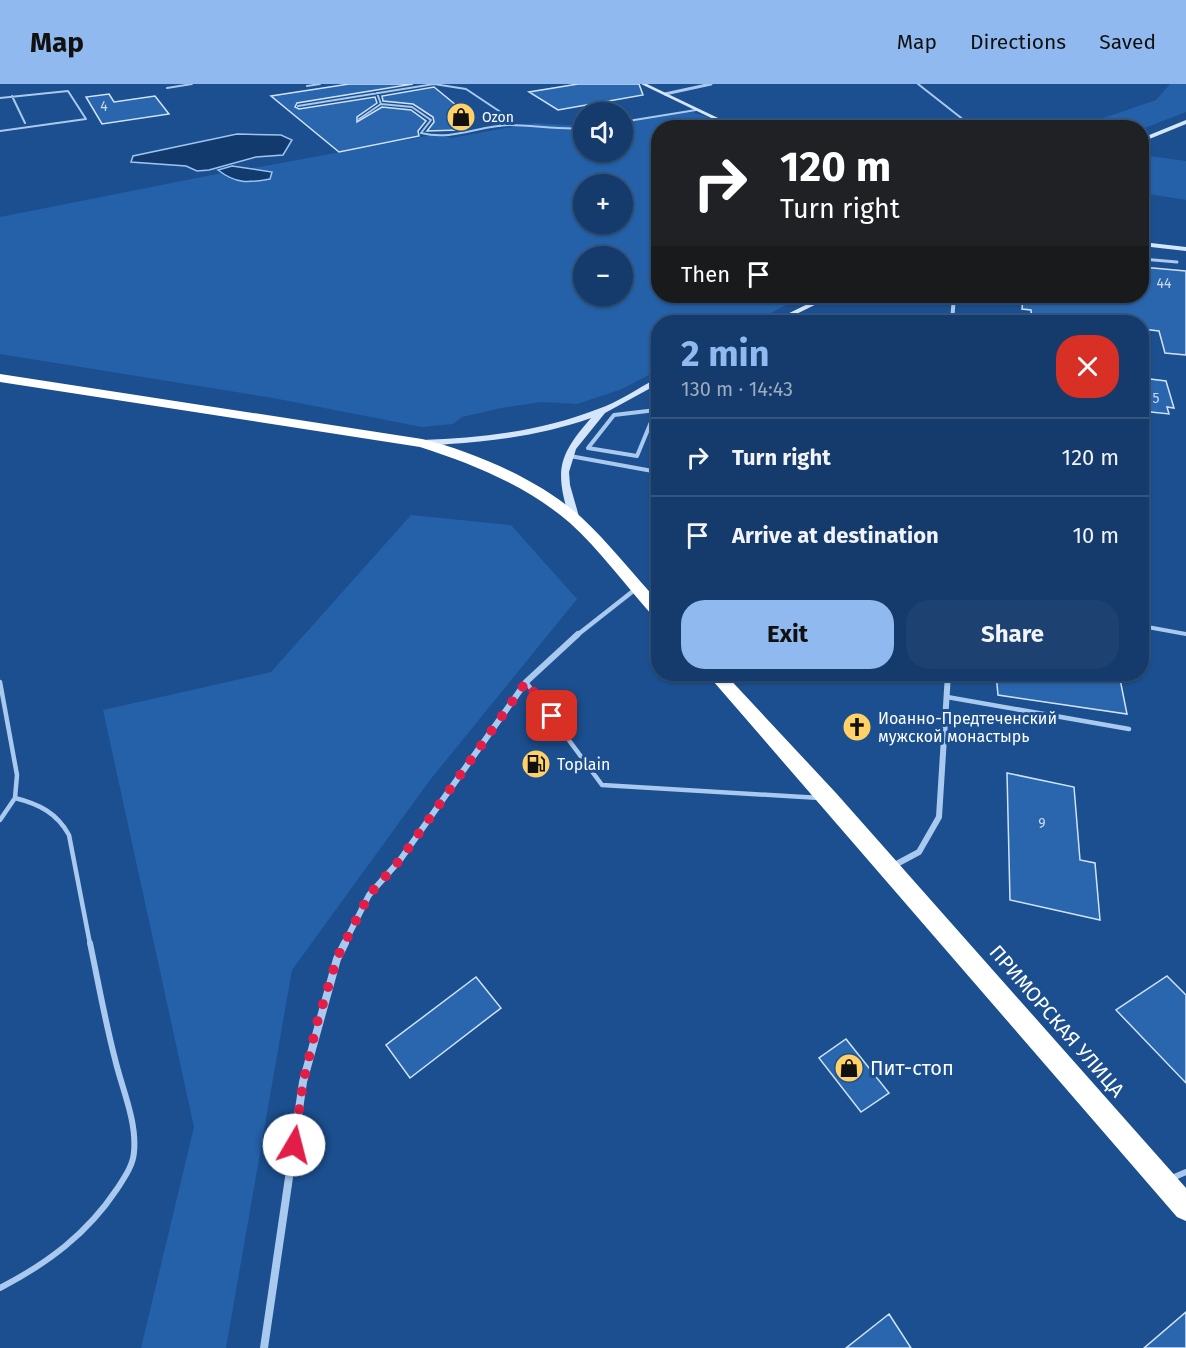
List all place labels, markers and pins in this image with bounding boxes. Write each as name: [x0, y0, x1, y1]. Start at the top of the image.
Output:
shop icon: Ozon: [445, 101, 477, 133]
place label: Ozon: [482, 109, 514, 126]
pin: [526, 690, 577, 741]
place label: Иоанно-Предтеченский мужской монастырь: [878, 709, 1057, 746]
church icon: Иоанно-Предтеченский мужской монастырь: [841, 711, 873, 743]
fuel station icon: Toplain: [520, 748, 552, 780]
place label: Toplain: [557, 755, 610, 774]
shop icon: Пит-стоп: [833, 1052, 865, 1084]
place label: Пит-стоп: [870, 1056, 954, 1080]

